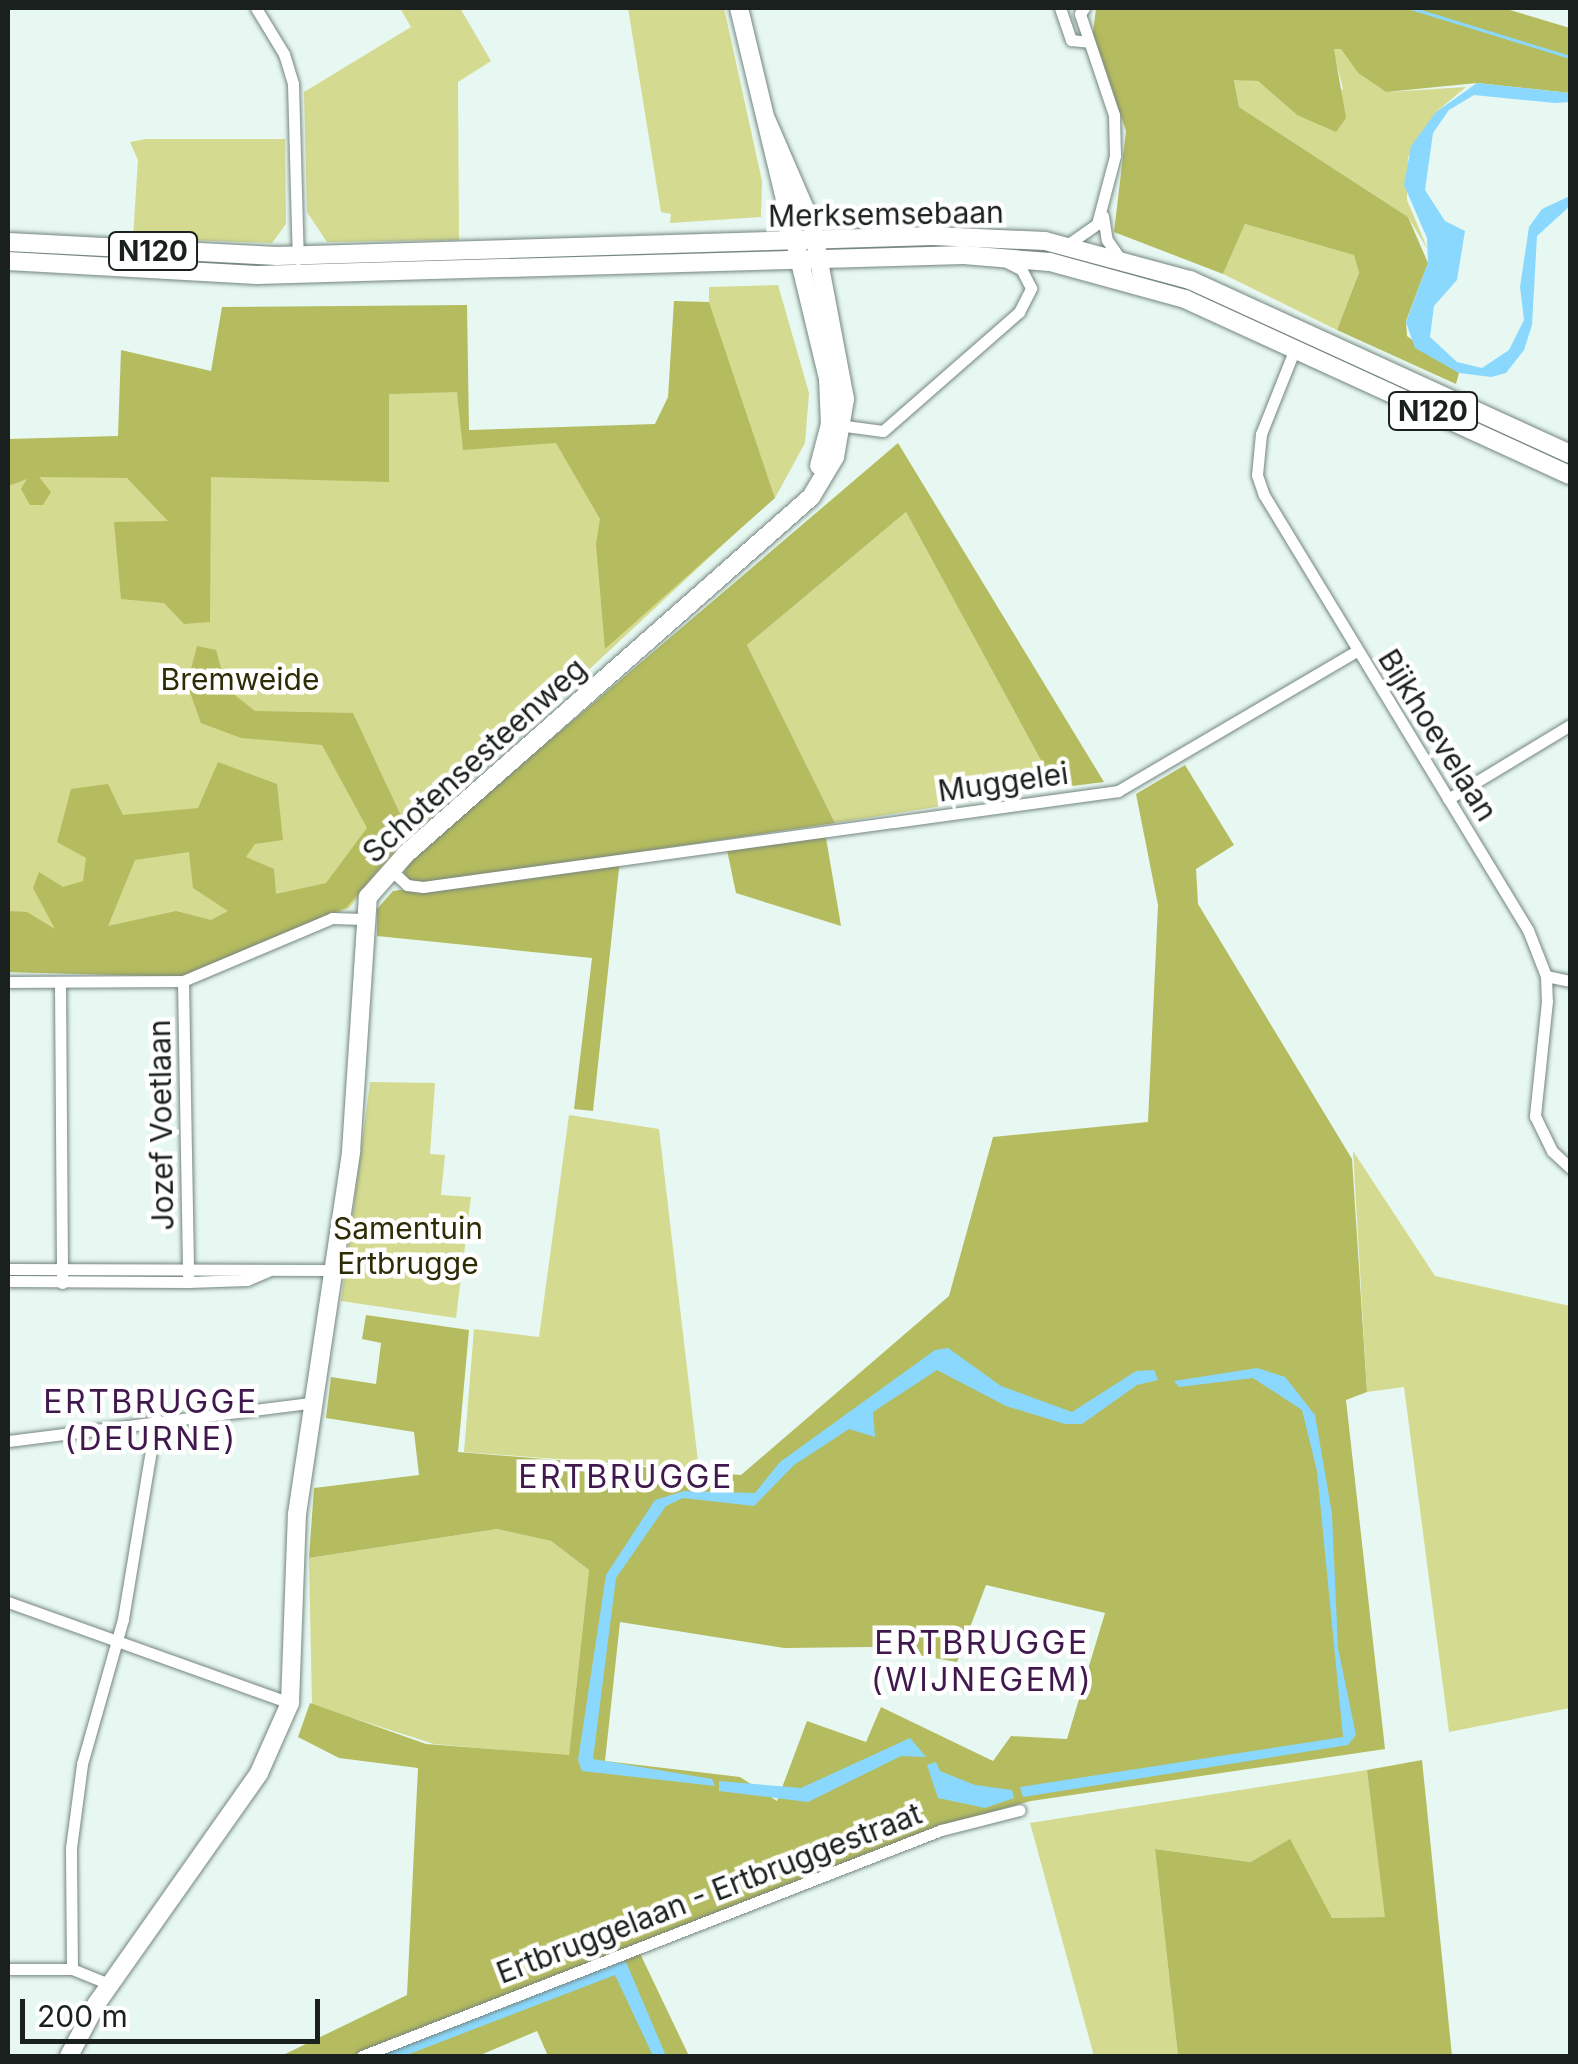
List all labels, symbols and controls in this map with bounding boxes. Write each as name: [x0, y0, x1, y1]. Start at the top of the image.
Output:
street label: Merksemsebaan: [768, 194, 1004, 234]
road number: N120: [108, 228, 198, 274]
road number: N120: [1388, 388, 1478, 434]
street label: Bijkhoevelaan: [1371, 642, 1505, 828]
street label: Schotensesteenweg: [355, 650, 593, 870]
park label: Bremweide: [161, 661, 319, 697]
street label: Muggelei: [936, 755, 1070, 809]
street label: Jozef Voetlaan: [141, 1019, 181, 1231]
park label: Samentuin Ertbrugge: [333, 1210, 483, 1280]
district label: ERTBRUGGE (DEURNE): [43, 1384, 259, 1459]
district label: ERTBRUGGE: [518, 1458, 734, 1496]
district label: ERTBRUGGE (WIJNEGEM): [871, 1625, 1093, 1700]
street label: Ertbruggelaan - Ertbruggestraat: [491, 1795, 927, 1991]
scale bar: [25, 1979, 325, 2041]
text: 200 m: [37, 1998, 128, 2034]

